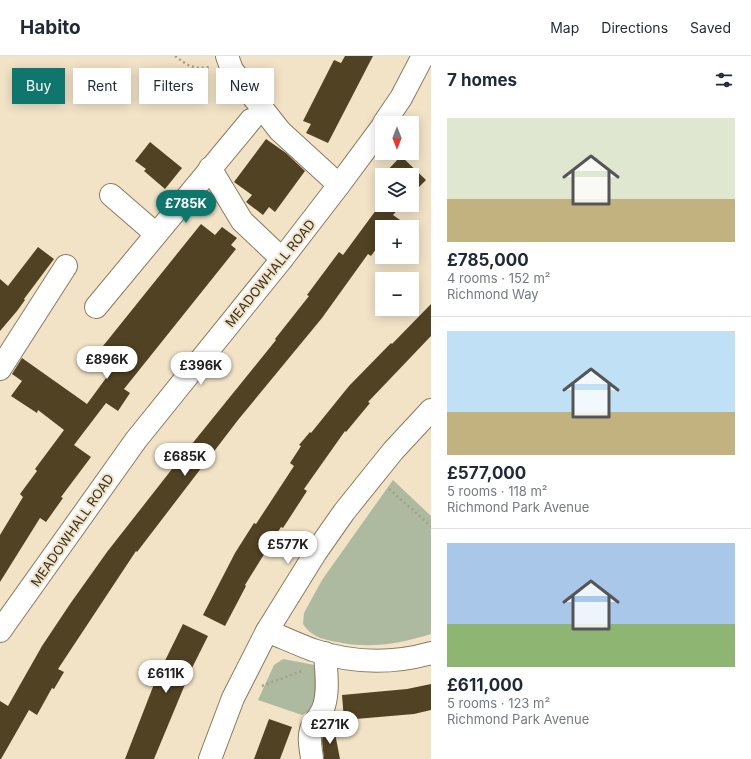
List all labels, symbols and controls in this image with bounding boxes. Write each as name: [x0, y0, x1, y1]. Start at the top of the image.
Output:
text: Habito: [20, 16, 81, 39]
text: Map: [550, 19, 579, 36]
text: Directions: [601, 19, 668, 36]
text: Saved: [690, 19, 731, 36]
chip: Buy: [12, 68, 65, 104]
chip: Rent: [73, 68, 131, 104]
chip: Filters: [139, 68, 208, 104]
chip: New: [216, 68, 274, 104]
icon: filters: [713, 69, 735, 91]
text: 7 homes: [447, 70, 517, 90]
north arrow: [375, 116, 419, 160]
map controls: [375, 116, 419, 316]
icon: home: [555, 144, 627, 216]
button: layers: [375, 168, 419, 212]
pin: £785K: [158, 190, 214, 224]
text: £785K: [165, 195, 207, 211]
street label: MEADOWHALL ROAD: [222, 216, 318, 330]
button: +: [375, 220, 419, 264]
text: £785,000: [447, 250, 529, 270]
text: 4 rooms · 152 m²: [447, 270, 551, 286]
button: −: [375, 272, 419, 316]
text: Richmond Way: [447, 286, 539, 302]
pin: £896K: [79, 346, 135, 380]
text: £896K: [86, 351, 129, 367]
pin: £396K: [173, 352, 229, 386]
text: £396K: [180, 357, 222, 373]
icon: home: [555, 357, 627, 429]
pin: £685K: [157, 443, 213, 477]
text: £685K: [164, 448, 206, 464]
text: £577,000: [447, 463, 526, 483]
street label: MEADOWHALL ROAD: [27, 471, 117, 589]
text: 5 rooms · 118 m²: [447, 483, 548, 499]
text: Richmond Park Avenue: [447, 499, 589, 515]
pin: £577K: [260, 531, 316, 565]
text: £577K: [267, 536, 309, 552]
icon: home: [555, 569, 627, 641]
pin: £611K: [138, 660, 194, 694]
text: £611K: [147, 665, 185, 681]
text: £611,000: [447, 675, 523, 695]
text: 5 rooms · 123 m²: [447, 695, 550, 711]
pin: £271K: [302, 711, 358, 745]
text: Richmond Park Avenue: [447, 711, 589, 727]
text: £271K: [310, 716, 350, 732]

